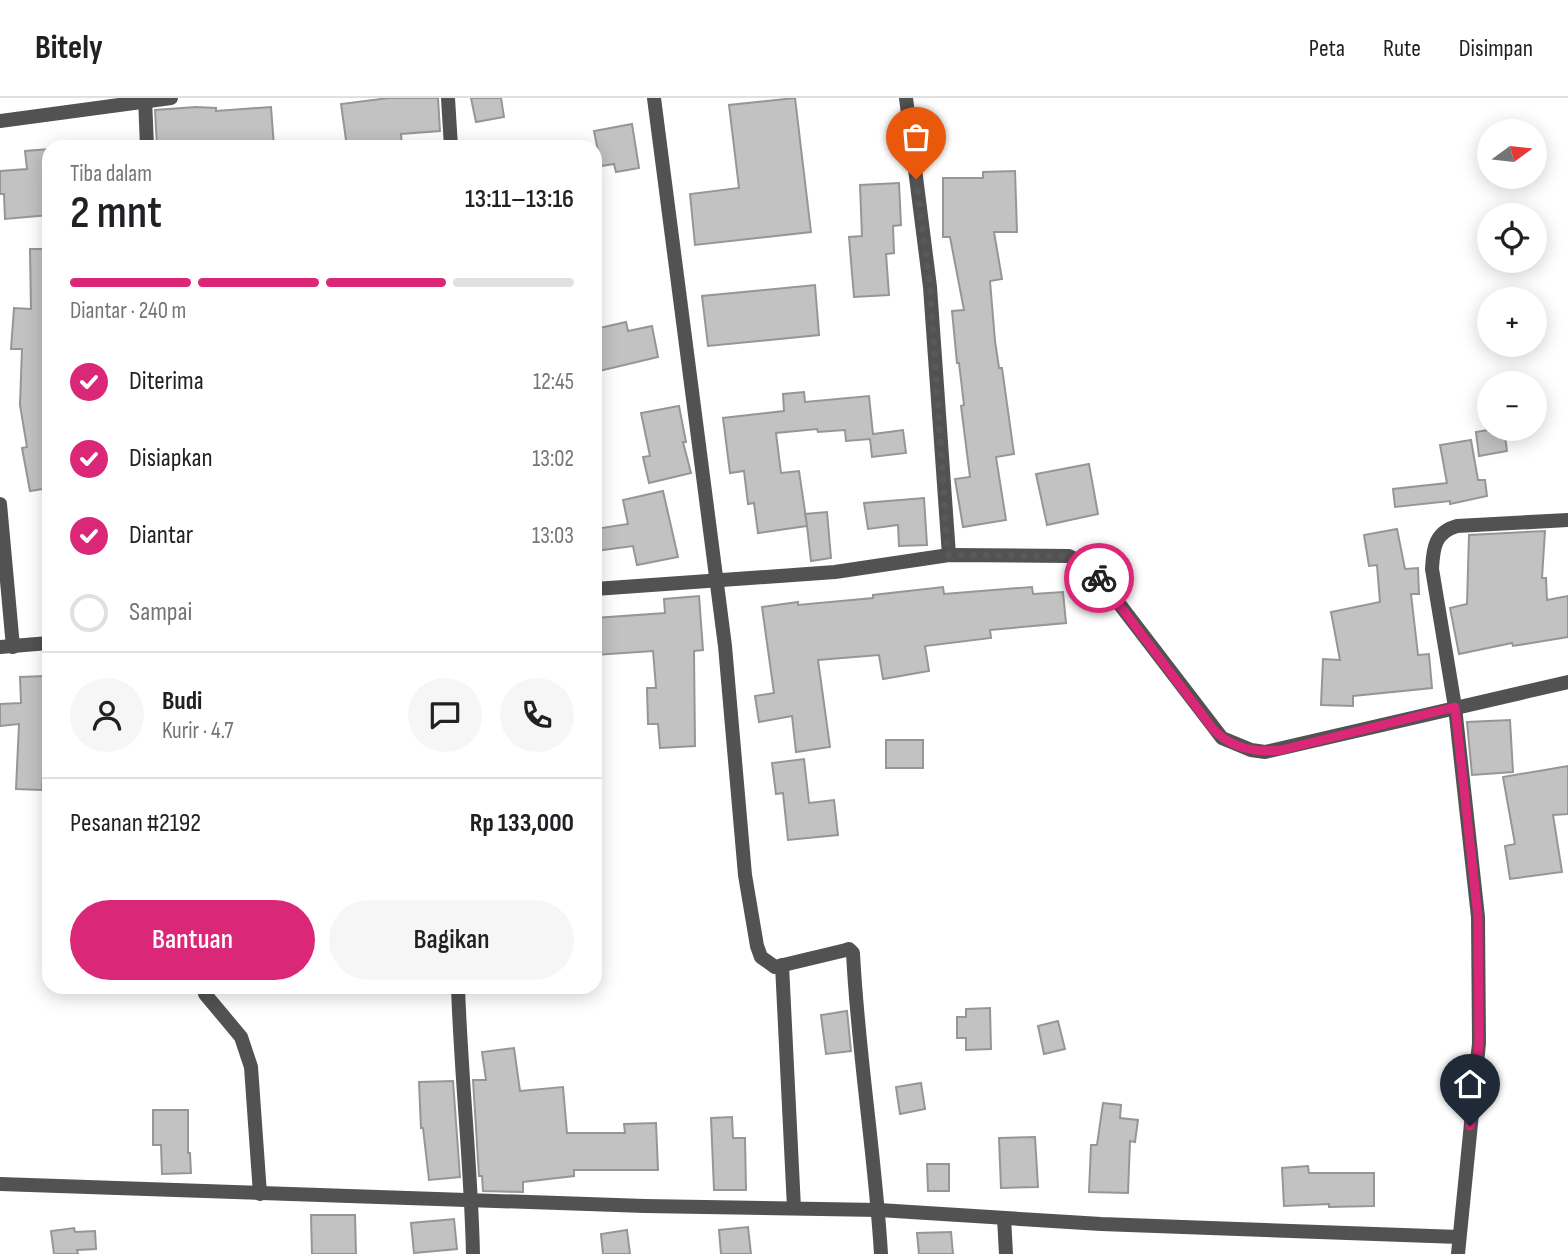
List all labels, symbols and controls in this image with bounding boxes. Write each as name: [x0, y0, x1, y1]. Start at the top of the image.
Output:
text: Bitely: [35, 28, 103, 68]
text: Peta: [1309, 34, 1345, 63]
text: Rute: [1383, 34, 1421, 63]
text: Disimpan: [1459, 34, 1533, 63]
pin: [886, 107, 946, 179]
icon: bag: [897, 118, 935, 156]
north arrow: [1477, 119, 1547, 189]
map controls: [1477, 119, 1547, 441]
text: Tiba dalam: [70, 160, 152, 188]
text: 13:11–13:16: [465, 184, 574, 215]
text: 2 mnt: [70, 186, 162, 241]
button: locate: [1477, 203, 1547, 273]
button: +: [1477, 287, 1547, 357]
text: Diantar · 240 m: [70, 297, 186, 325]
icon: check: [70, 363, 108, 401]
text: Diterima: [129, 366, 204, 397]
text: 12:45: [533, 368, 574, 396]
button: −: [1477, 371, 1547, 441]
icon: check: [70, 440, 108, 478]
text: Disiapkan: [129, 443, 213, 474]
text: 13:02: [532, 445, 574, 473]
icon: check: [70, 517, 108, 555]
text: Diantar: [129, 520, 193, 551]
text: 13:03: [532, 522, 574, 550]
courier: [1064, 543, 1134, 613]
icon: bike: [1080, 559, 1118, 597]
text: Sampai: [129, 597, 192, 628]
button: person: [70, 678, 144, 752]
button: chat: [408, 678, 482, 752]
button: phone: [500, 678, 574, 752]
text: Budi: [162, 686, 202, 717]
text: Kurir · 4.7: [162, 717, 234, 745]
text: Pesanan #2192: [70, 808, 201, 839]
text: Rp 133,000: [470, 808, 574, 839]
button: Bantuan: [70, 900, 315, 980]
button: Bagikan: [329, 900, 574, 980]
pin: [1440, 1054, 1500, 1126]
icon: home: [1451, 1065, 1489, 1103]

